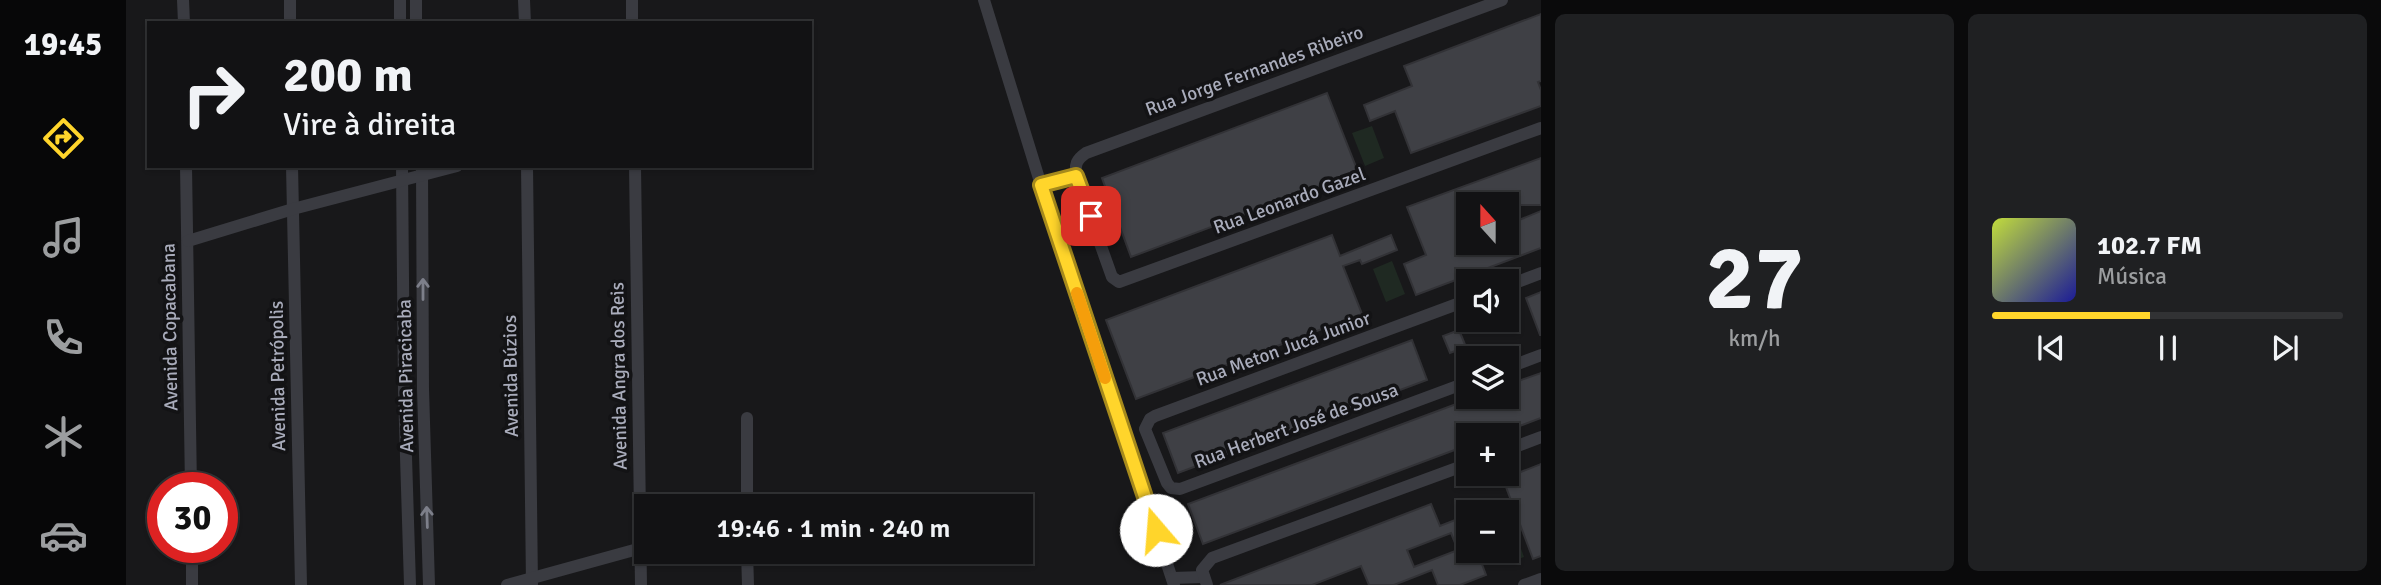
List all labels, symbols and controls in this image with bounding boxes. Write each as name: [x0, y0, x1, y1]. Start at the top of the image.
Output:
street label: Rua Jorge Fernandes Ribeiro: [1142, 20, 1367, 122]
text: 19:45: [24, 25, 102, 64]
text: 200 m: [283, 45, 413, 105]
icon: right: [168, 49, 259, 140]
text: Vire à direita: [283, 105, 456, 144]
icon: directions: [39, 114, 88, 163]
street label: Rua Leonardo Gazel: [1210, 162, 1369, 240]
pin: [1061, 186, 1121, 246]
north arrow: [1456, 192, 1519, 256]
map controls: [1456, 192, 1519, 563]
icon: arrive: [1072, 197, 1110, 235]
icon: music: [39, 213, 88, 262]
text: 27: [1705, 222, 1804, 335]
text: 102.7 FM: [2097, 230, 2202, 262]
street label: Avenida Copacabana: [157, 243, 183, 411]
text: Música: [2097, 262, 2167, 291]
button: sound: [1456, 269, 1519, 332]
one-way arrow: [416, 278, 430, 301]
street label: Avenida Angra dos Reis: [605, 282, 633, 470]
street label: Avenida Piracicaba: [393, 299, 419, 453]
street label: Avenida Petrópolis: [265, 301, 291, 451]
street label: Rua Meton Jucá Junior: [1193, 306, 1374, 392]
icon: phone: [39, 313, 88, 362]
street label: Avenida Búzios: [498, 315, 524, 437]
text: km/h: [1728, 324, 1781, 353]
icon: previous: [2032, 329, 2070, 367]
icon: pause: [2149, 329, 2187, 367]
icon: next: [2266, 329, 2304, 367]
button: layers: [1456, 346, 1519, 409]
street label: Rua Herbert José de Sousa: [1191, 378, 1402, 474]
icon: climate: [39, 412, 88, 461]
button: +: [1456, 423, 1519, 486]
speed limit sign: 30: [147, 472, 238, 563]
position arrow: [1119, 493, 1193, 567]
button: −: [1456, 500, 1519, 563]
one-way arrow: [420, 506, 434, 529]
icon: car: [39, 511, 88, 560]
text: 19:46 · 1 min · 240 m: [717, 513, 950, 545]

